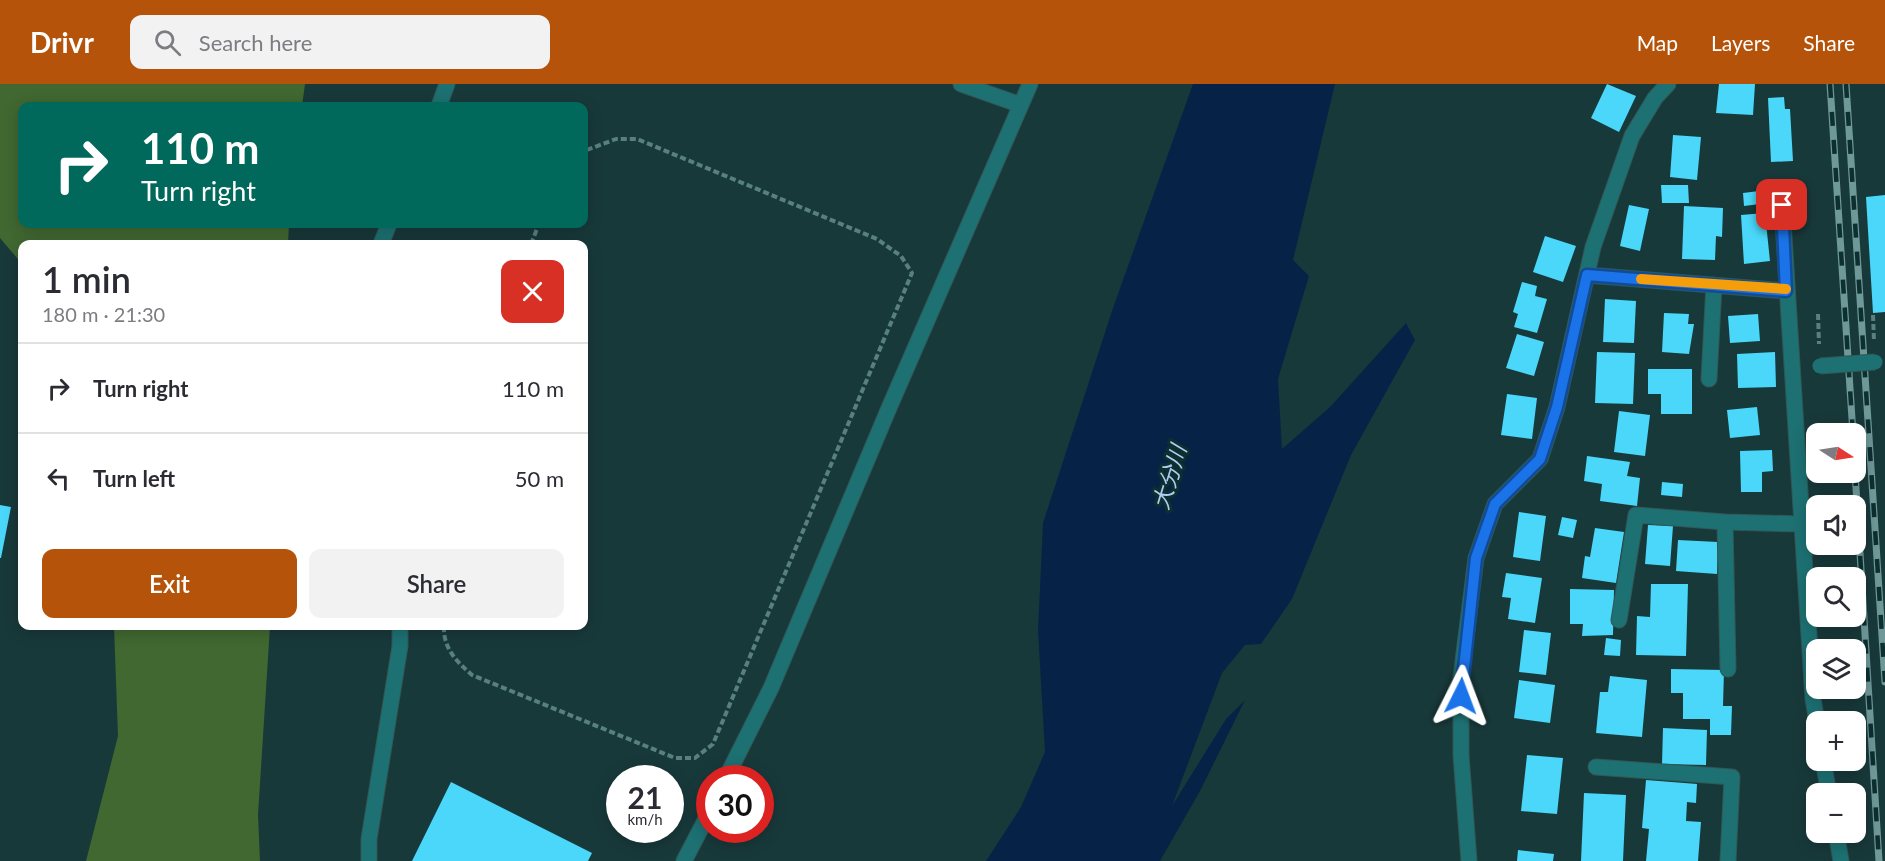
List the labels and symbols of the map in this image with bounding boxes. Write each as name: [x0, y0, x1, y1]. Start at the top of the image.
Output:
pin: [1756, 179, 1807, 230]
north arrow: [1806, 423, 1866, 483]
water label: 大分川: [1146, 440, 1192, 513]
position arrow: [1429, 664, 1493, 728]
speed limit sign: 30: [696, 765, 774, 843]

